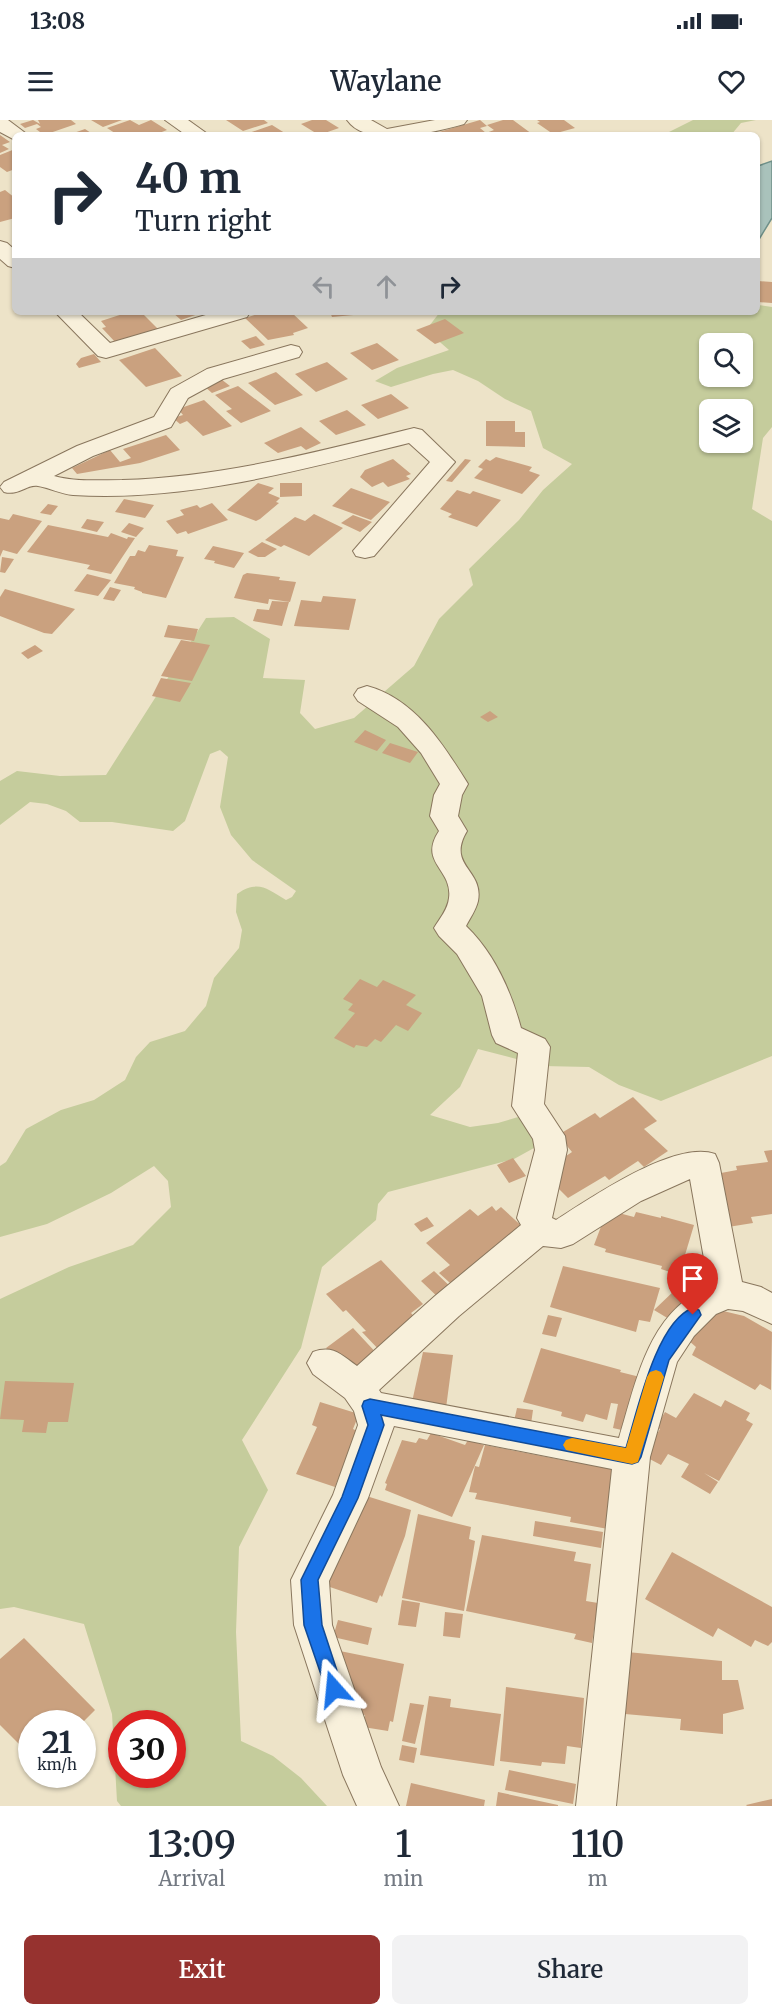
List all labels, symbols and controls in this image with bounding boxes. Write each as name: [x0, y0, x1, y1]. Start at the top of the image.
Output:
text: 13:08: [30, 7, 85, 35]
text: Waylane: [330, 64, 442, 98]
icon: menu: [24, 65, 57, 98]
icon: heart: [715, 65, 748, 98]
text: 40 m: [135, 152, 241, 204]
icon: right: [36, 156, 114, 234]
text: Turn right: [135, 204, 272, 238]
icon: left: [307, 270, 340, 303]
icon: ahead: [370, 270, 403, 303]
icon: right: [433, 270, 466, 303]
map controls: [699, 333, 753, 453]
button: search: [699, 333, 753, 387]
button: layers: [699, 399, 753, 453]
pin: [667, 1253, 718, 1315]
icon: arrive: [676, 1262, 709, 1295]
position arrow: [302, 1657, 366, 1721]
speed limit sign: 30: [108, 1710, 186, 1788]
text: 21: [42, 1723, 72, 1761]
text: km/h: [37, 1755, 77, 1774]
text: 13:09: [148, 1822, 236, 1867]
text: 1: [395, 1822, 412, 1867]
text: 110: [571, 1822, 624, 1867]
text: Arrival: [158, 1866, 225, 1891]
text: min: [384, 1866, 423, 1891]
text: m: [588, 1866, 608, 1891]
button: Exit: [24, 1935, 380, 2004]
button: Share: [392, 1935, 748, 2004]

